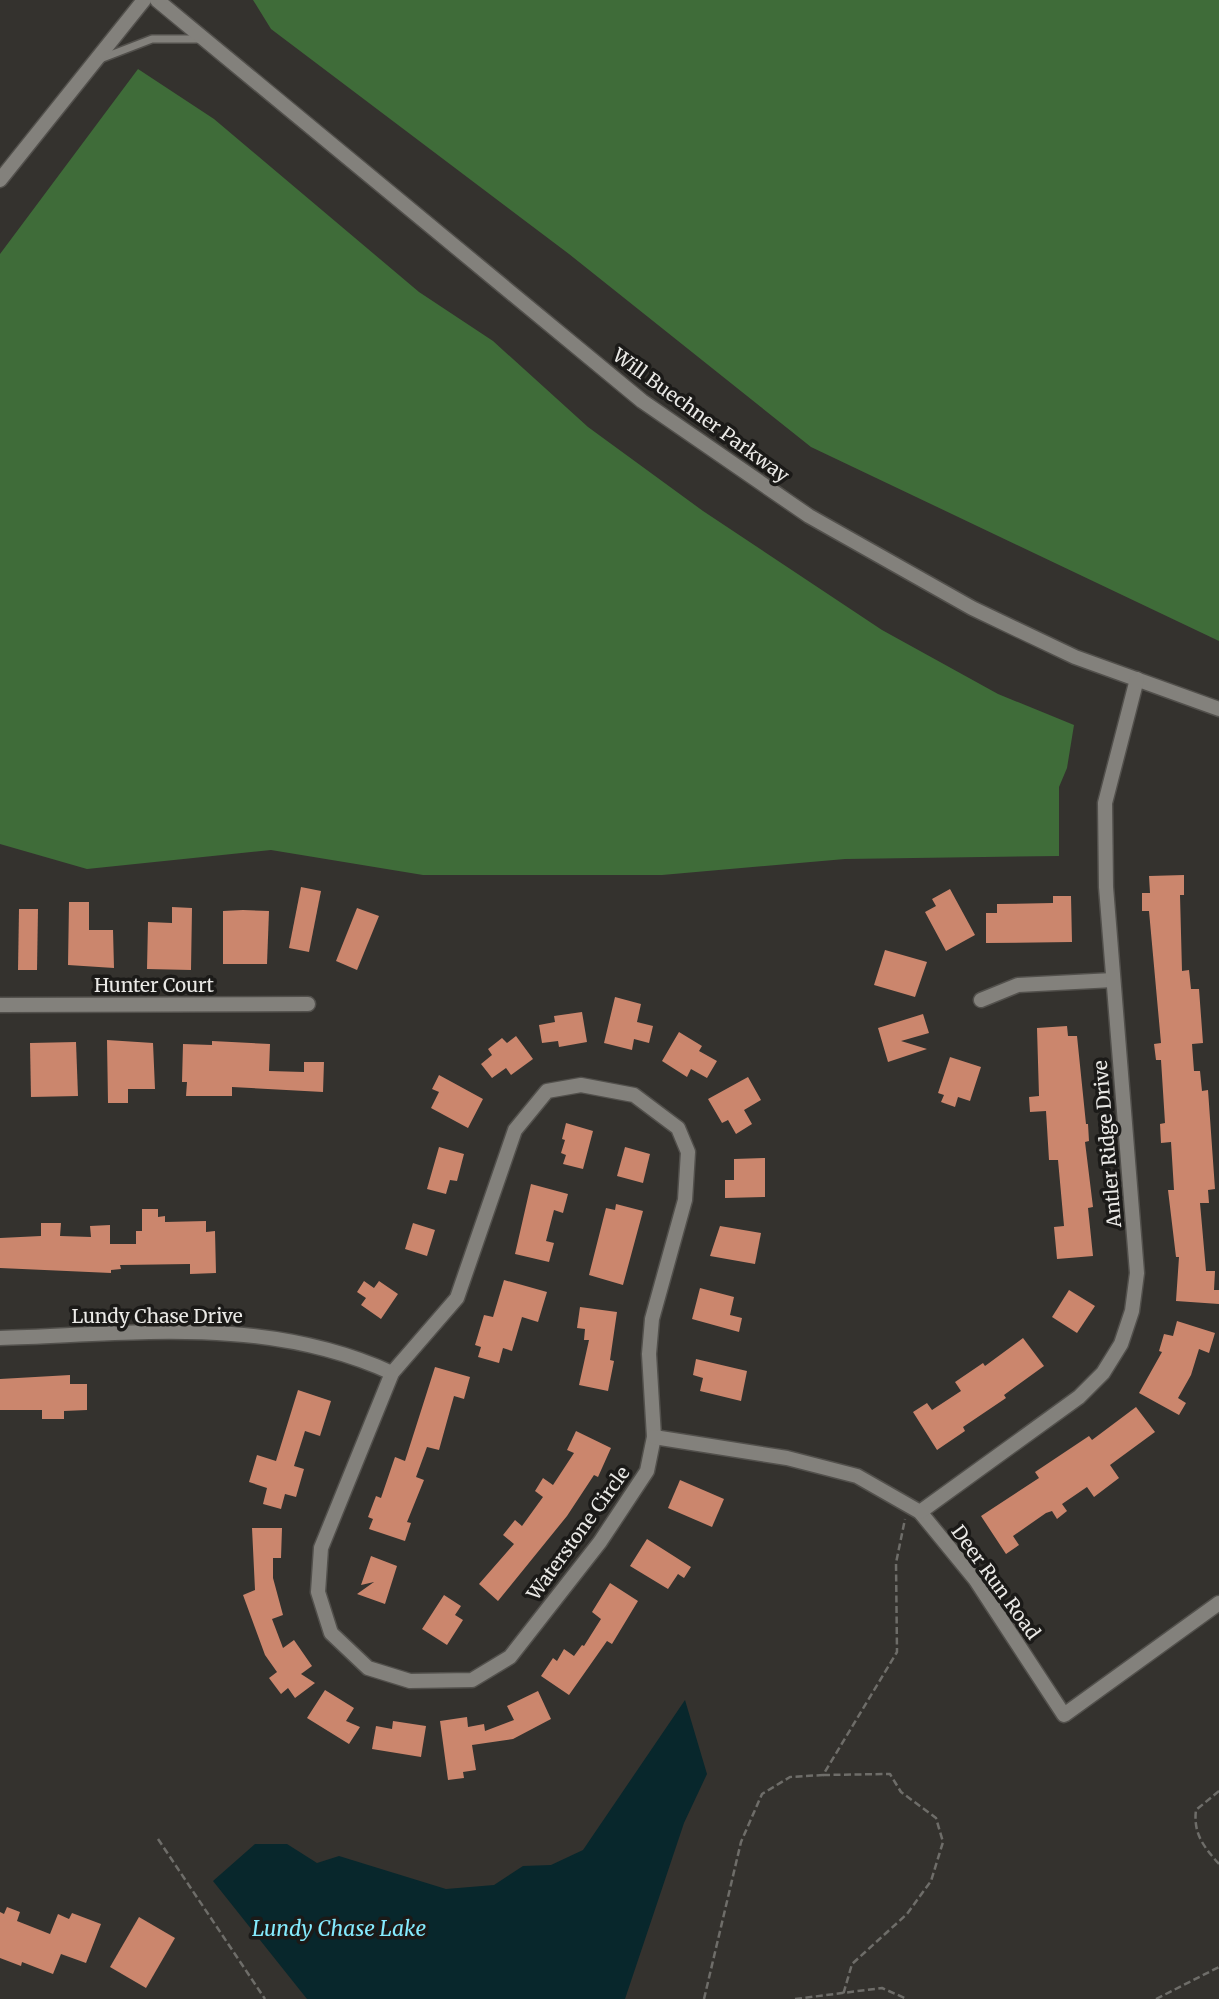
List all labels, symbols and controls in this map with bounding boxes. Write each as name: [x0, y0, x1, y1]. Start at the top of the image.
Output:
street label: Will Buechner Parkway: [607, 342, 794, 487]
street label: Hunter Court: [94, 973, 215, 997]
street label: Antler Ridge Drive: [1088, 1059, 1126, 1230]
street label: Lundy Chase Drive: [71, 1304, 243, 1328]
street label: Waterstone Circle: [521, 1461, 635, 1605]
street label: Deer Run Road: [946, 1520, 1046, 1644]
water label: Lundy Chase Lake: [252, 1915, 426, 1942]

